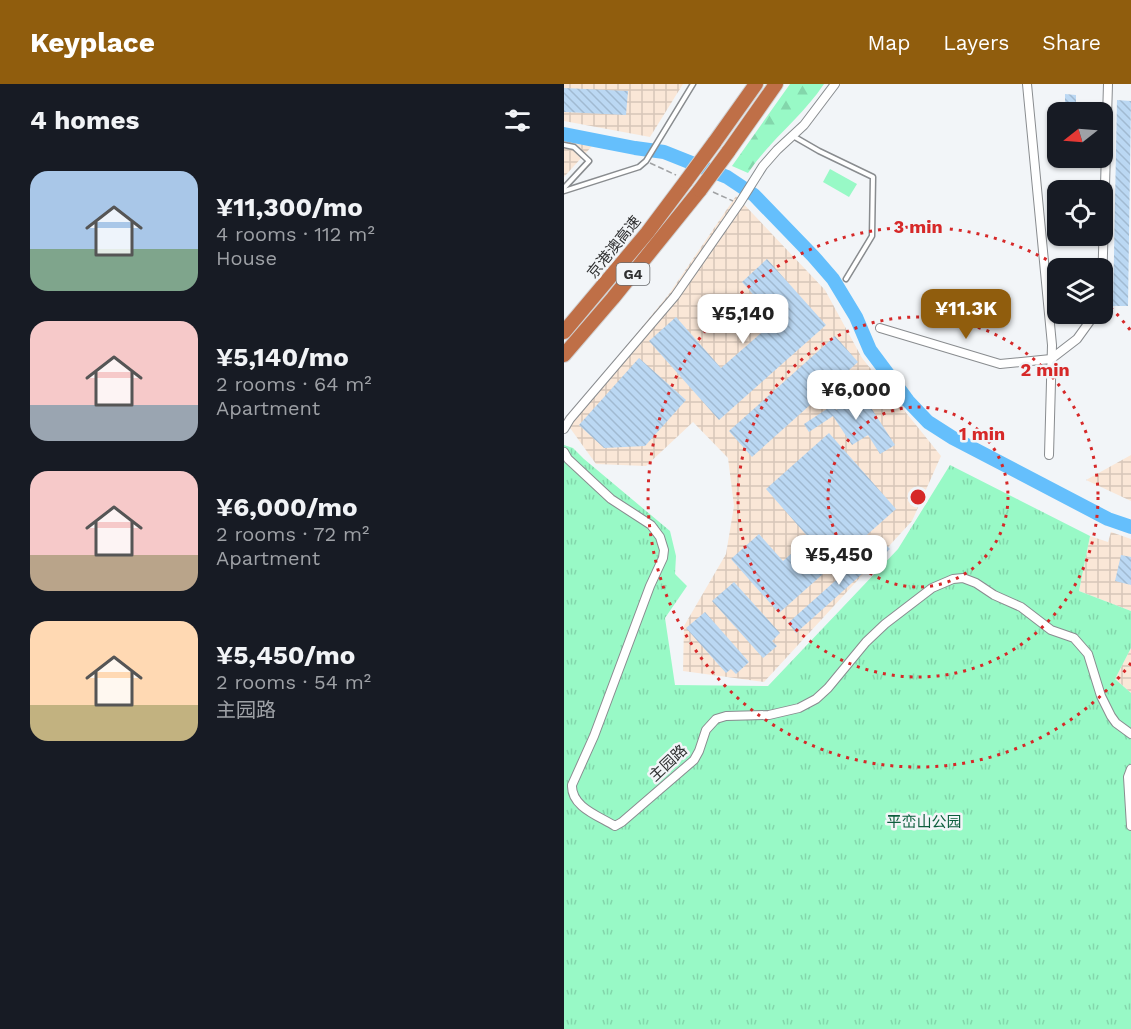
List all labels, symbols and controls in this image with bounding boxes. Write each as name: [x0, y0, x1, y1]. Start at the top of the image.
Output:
text: Keyplace: [30, 26, 155, 59]
text: Map: [867, 30, 910, 55]
text: Layers: [943, 30, 1009, 55]
text: Share: [1042, 30, 1101, 55]
north arrow: [1047, 102, 1113, 168]
map controls: [1047, 102, 1113, 324]
icon: filters: [501, 104, 534, 137]
text: 4 homes: [30, 105, 139, 135]
button: locate: [1047, 180, 1113, 246]
text: ¥11,300/mo: [216, 192, 363, 222]
icon: home: [78, 195, 150, 267]
street label: 京港澳高速: [583, 212, 645, 282]
text: 3 min: [893, 216, 943, 237]
text: 4 rooms · 112 m²: [216, 222, 375, 246]
text: House: [216, 246, 277, 270]
button: layers: [1047, 258, 1113, 324]
road number: G4: [616, 263, 650, 285]
pin: ¥11.3K: [917, 289, 1015, 340]
pin: ¥5,140: [694, 294, 792, 345]
text: ¥11.3K: [935, 296, 997, 320]
text: ¥5,140: [711, 301, 775, 325]
text: ¥5,140/mo: [216, 342, 349, 372]
icon: home: [78, 345, 150, 417]
text: 2 min: [1020, 359, 1070, 380]
pin: ¥6,000: [807, 370, 905, 421]
text: 2 rooms · 64 m²: [216, 372, 372, 396]
text: ¥6,000: [821, 377, 891, 401]
text: Apartment: [216, 396, 320, 420]
text: 1 min: [959, 423, 1005, 444]
centre of rings: [908, 487, 928, 507]
text: ¥6,000/mo: [216, 492, 358, 522]
icon: home: [78, 495, 150, 567]
text: 2 rooms · 72 m²: [216, 522, 369, 546]
pin: ¥5,450: [790, 535, 888, 586]
text: ¥5,450: [805, 542, 873, 566]
text: Apartment: [216, 546, 320, 570]
text: ¥5,450/mo: [216, 640, 355, 670]
icon: home: [78, 645, 150, 717]
text: 2 rooms · 54 m²: [216, 670, 371, 694]
text: 主园路: [216, 698, 276, 722]
street label: 主园路: [645, 741, 691, 785]
park label: 平峦山公园: [886, 813, 962, 831]

